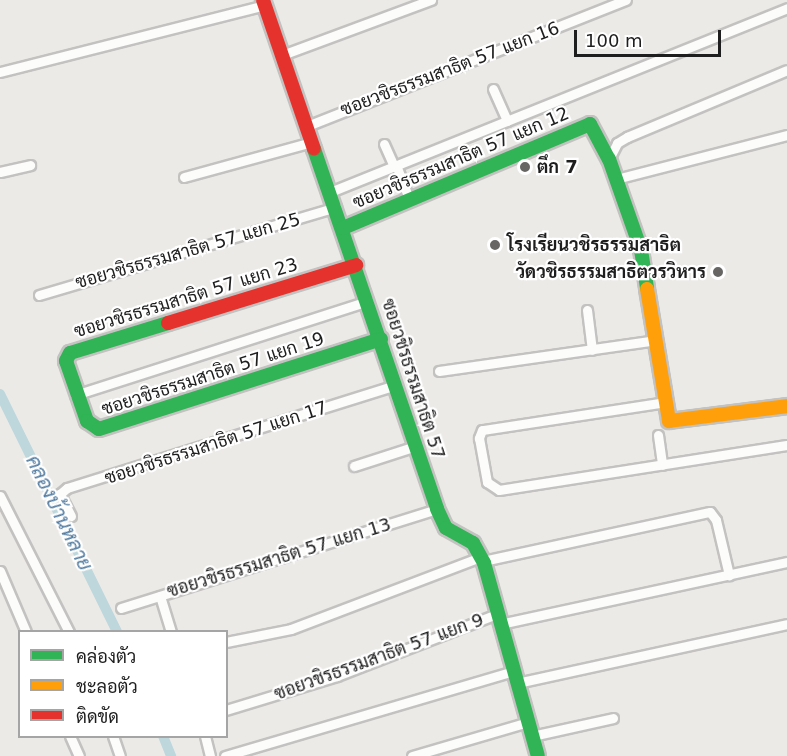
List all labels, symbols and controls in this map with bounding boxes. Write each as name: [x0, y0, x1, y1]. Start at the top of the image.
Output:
street label: ซอยวชิรธรรมสาธิต 57 แยก 16: [337, 17, 563, 121]
scale bar: [577, 18, 724, 56]
text: 100 m: [585, 30, 643, 51]
street label: ซอยวชิรธรรมสาธิต 57 แยก 12: [350, 103, 572, 213]
place label: ตึก 7: [537, 156, 578, 178]
marker: ตึก 7: [518, 160, 532, 174]
street label: ซอยวชิรธรรมสาธิต 57 แยก 25: [73, 209, 303, 293]
place label: โรงเรียนวชิรธรรมสาธิต: [507, 234, 681, 256]
marker: โรงเรียนวชิรธรรมสาธิต: [488, 238, 502, 252]
street label: ซอยวชิรธรรมสาธิต 57 แยก 23: [71, 254, 301, 342]
place label: วัดวชิรธรรมสาธิตวรวิหาร: [515, 261, 706, 283]
marker: วัดวชิรธรรมสาธิตวรวิหาร: [711, 265, 725, 279]
street label: ซอยวชิรธรรมสาธิต 57: [377, 296, 449, 462]
street label: ซอยวชิรธรรมสาธิต 57 แยก 19: [99, 328, 327, 420]
street label: ซอยวชิรธรรมสาธิต 57 แยก 17: [102, 397, 330, 489]
water label: คลองบ้านหลาย: [21, 451, 97, 575]
street label: ซอยวชิรธรรมสาธิต 57 แยก 13: [164, 514, 394, 602]
street label: ซอยวชิรธรรมสาธิต 57 แยก 9: [271, 609, 487, 705]
legend: [18, 630, 228, 738]
text: คล่องตัว: [76, 646, 136, 667]
text: ชะลอตัว: [76, 676, 138, 697]
text: ติดขัด: [76, 706, 119, 727]

